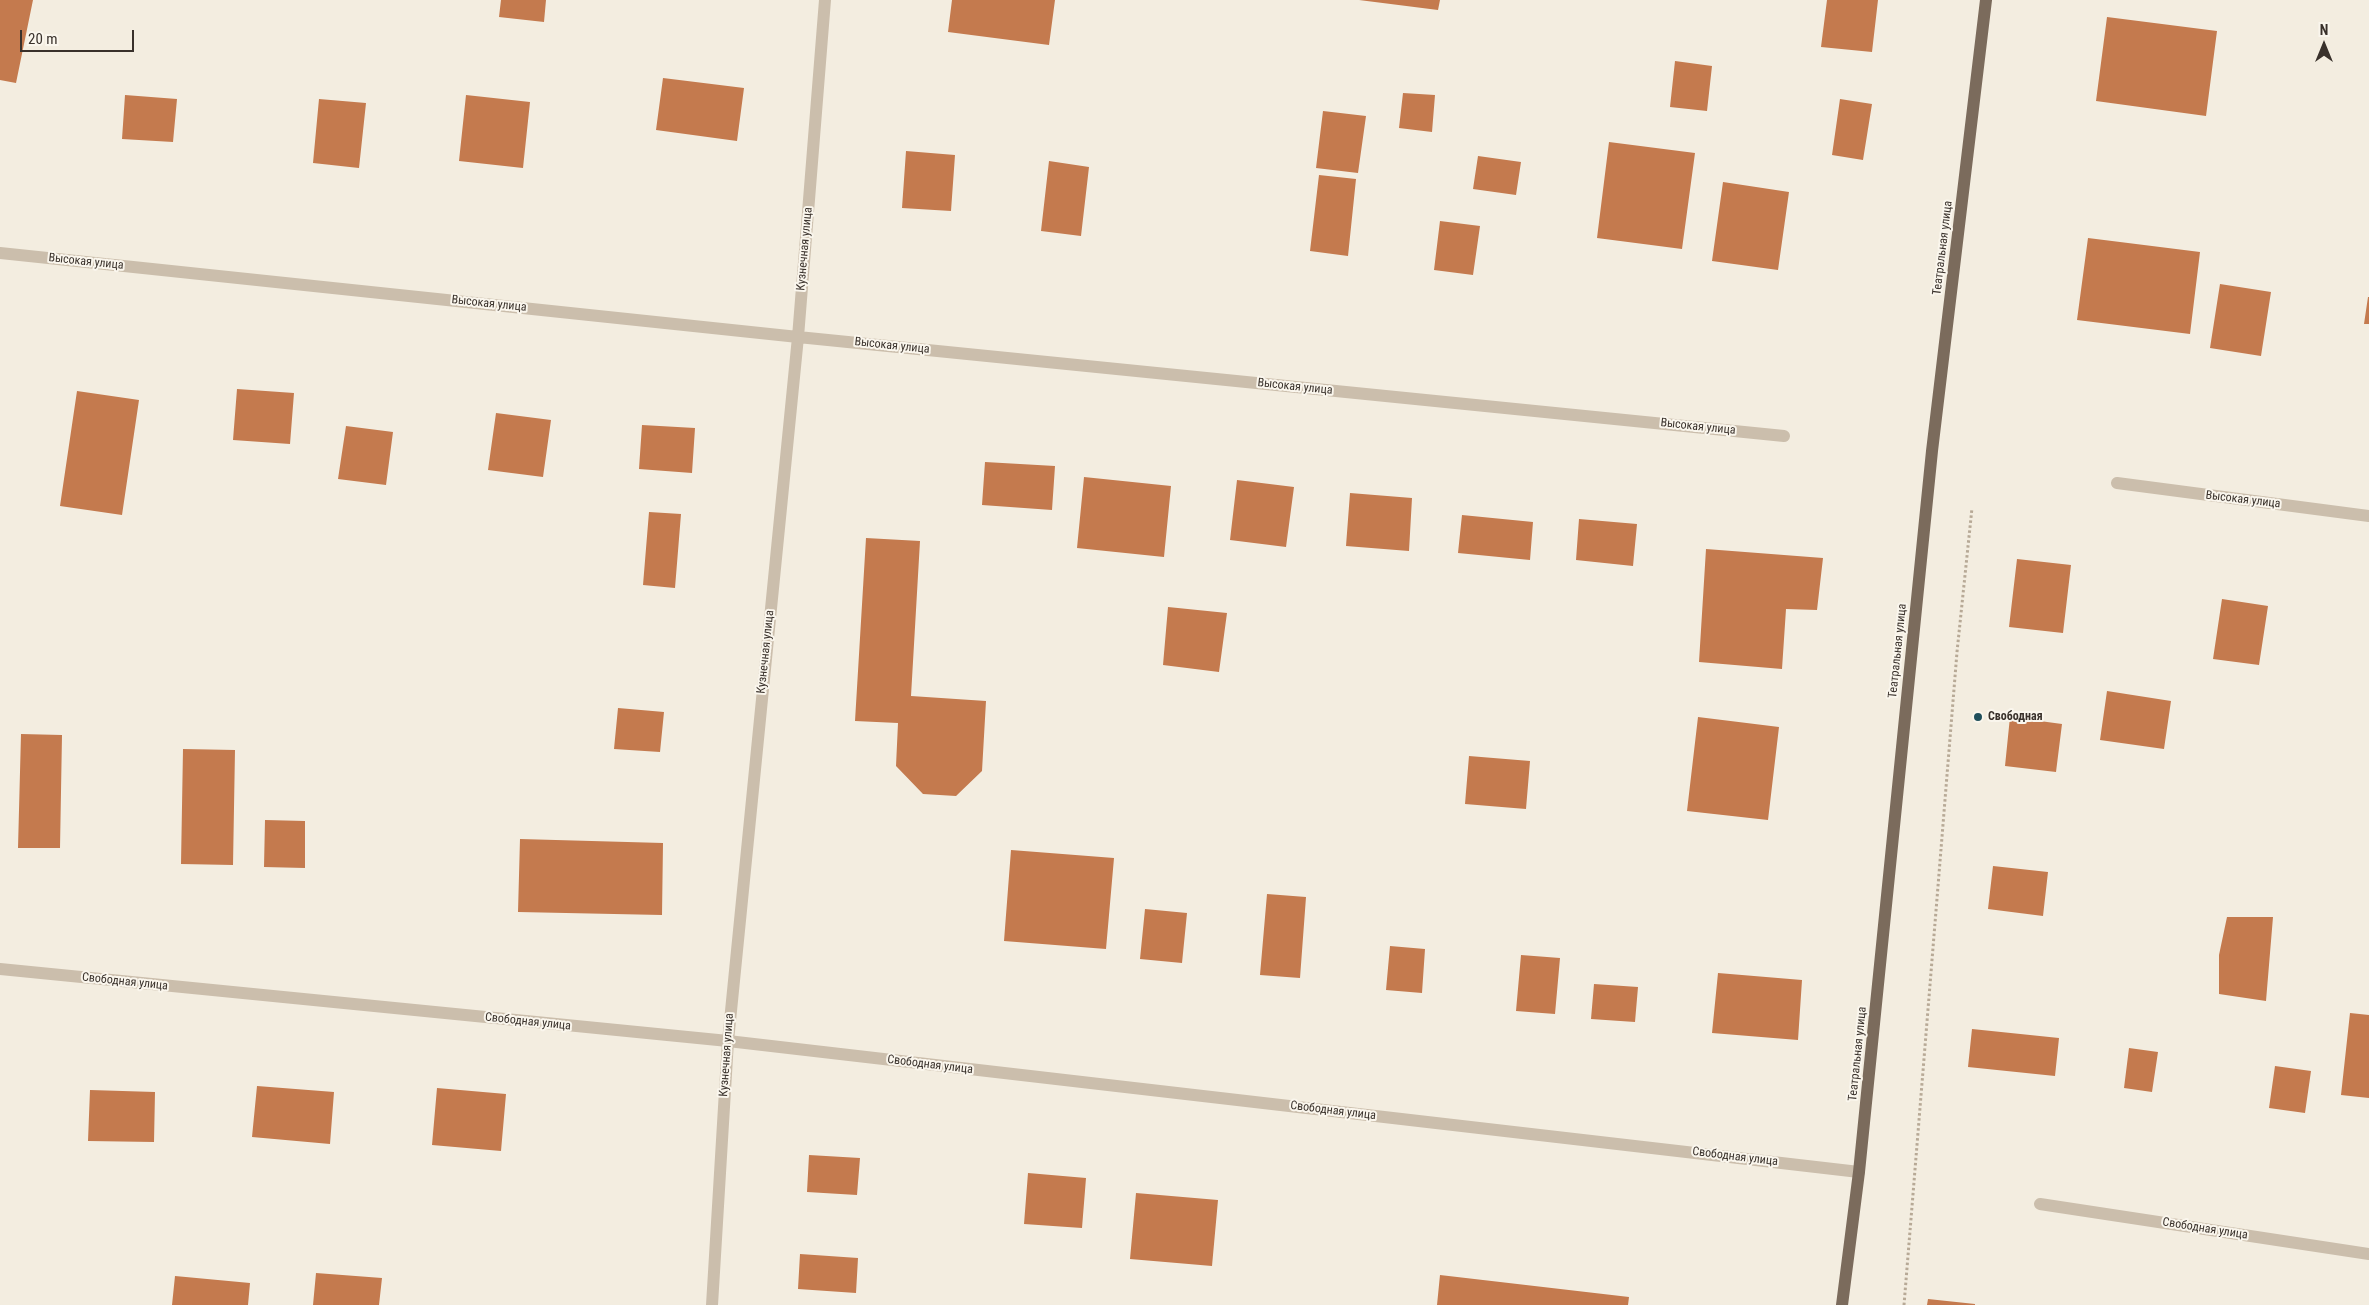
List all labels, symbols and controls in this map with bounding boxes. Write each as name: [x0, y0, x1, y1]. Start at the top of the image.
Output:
scale bar: [22, 20, 136, 52]
north arrow: [2299, 20, 2349, 70]
text: N: [2320, 22, 2328, 38]
text: 20 m: [28, 30, 58, 48]
street label: Театральная улица: [1930, 200, 1956, 296]
street label: Кузнечная улица: [794, 207, 816, 291]
street label: Высокая улица: [48, 251, 124, 273]
street label: Высокая улица: [451, 293, 527, 315]
street label: Высокая улица: [854, 335, 930, 357]
street label: Высокая улица: [1257, 376, 1333, 398]
street label: Высокая улица: [1660, 416, 1736, 438]
street label: Высокая улица: [2205, 488, 2281, 512]
street label: Театральная улица: [1886, 603, 1910, 699]
street label: Кузнечная улица: [754, 610, 778, 694]
place label: Свободная: [1988, 710, 2043, 724]
marker: Свободная: [1972, 711, 1984, 723]
street label: Свободная улица: [81, 970, 169, 994]
street label: Театральная улица: [1846, 1006, 1870, 1102]
street label: Свободная улица: [484, 1010, 572, 1034]
street label: Кузнечная улица: [717, 1013, 737, 1097]
street label: Свободная улица: [886, 1053, 974, 1077]
street label: Свободная улица: [1289, 1099, 1377, 1123]
street label: Свободная улица: [1691, 1145, 1779, 1169]
street label: Свободная улица: [2161, 1215, 2249, 1243]

